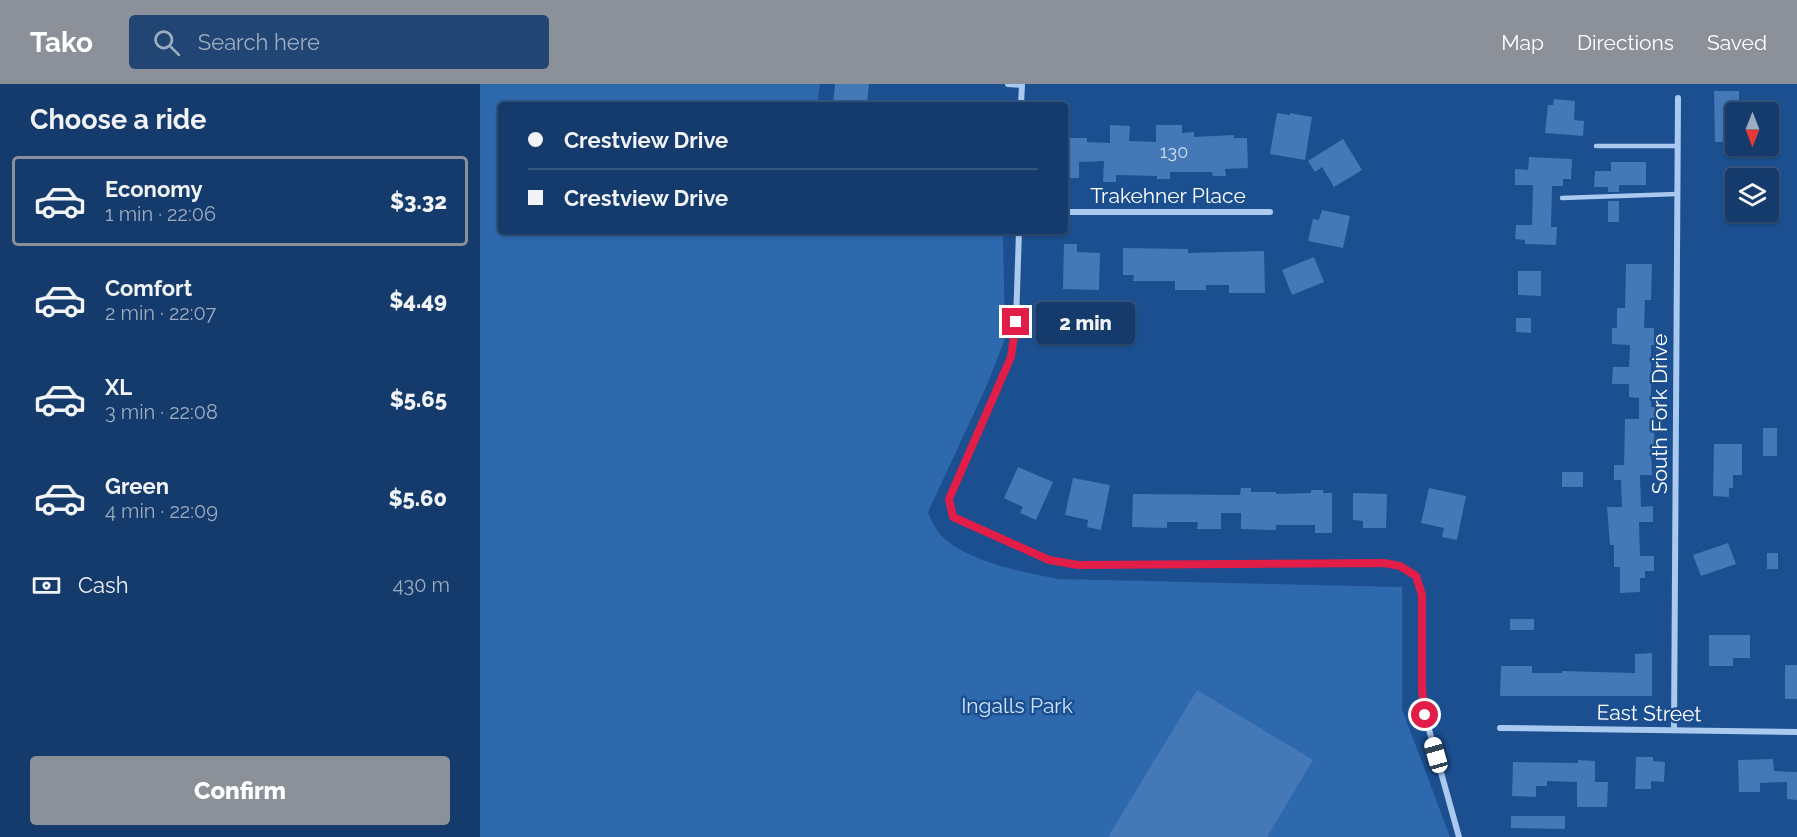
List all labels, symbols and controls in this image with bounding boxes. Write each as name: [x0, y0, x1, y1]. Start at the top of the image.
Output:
search box: [129, 15, 549, 69]
text: Tako: [30, 26, 93, 59]
icon: search: [150, 26, 183, 59]
text: Search here: [198, 29, 320, 55]
text: Map: [1501, 30, 1544, 55]
text: Directions: [1577, 30, 1674, 55]
text: Saved: [1707, 30, 1767, 55]
north arrow: [1725, 102, 1779, 156]
map controls: [1725, 102, 1779, 222]
text: Choose a ride: [30, 104, 206, 135]
text: Crestview Drive: [564, 127, 728, 153]
house number: 130: [1160, 141, 1188, 162]
button: layers: [1725, 168, 1779, 222]
icon: car: [33, 174, 87, 228]
text: Economy: [105, 176, 203, 202]
street label: Trakehner Place: [1090, 183, 1246, 208]
text: Crestview Drive: [564, 185, 728, 211]
text: $3.32: [390, 188, 447, 214]
text: 1 min · 22:06: [105, 202, 216, 226]
icon: car: [33, 273, 87, 327]
text: Comfort: [105, 275, 192, 301]
text: $4.49: [389, 287, 447, 313]
text: 2 min · 22:07: [105, 301, 216, 325]
callout: 2 min: [1037, 301, 1136, 343]
route end: [1002, 308, 1029, 335]
text: 2 min: [1059, 311, 1112, 335]
street label: South Fork Drive: [1647, 334, 1672, 494]
icon: car: [33, 372, 87, 426]
text: XL: [105, 374, 132, 400]
text: $5.65: [390, 386, 447, 412]
text: 3 min · 22:08: [105, 400, 218, 424]
icon: car: [33, 471, 87, 525]
text: Green: [105, 473, 169, 499]
text: $5.60: [388, 485, 447, 511]
text: 4 min · 22:09: [105, 499, 218, 523]
icon: cash: [30, 569, 63, 602]
text: Cash: [78, 572, 129, 598]
text: 430 m: [393, 573, 450, 597]
park label: Ingalls Park: [961, 693, 1073, 718]
street label: East Street: [1596, 700, 1702, 726]
route start: [1411, 701, 1438, 728]
car: [1422, 735, 1450, 775]
button: Confirm: [30, 756, 450, 825]

